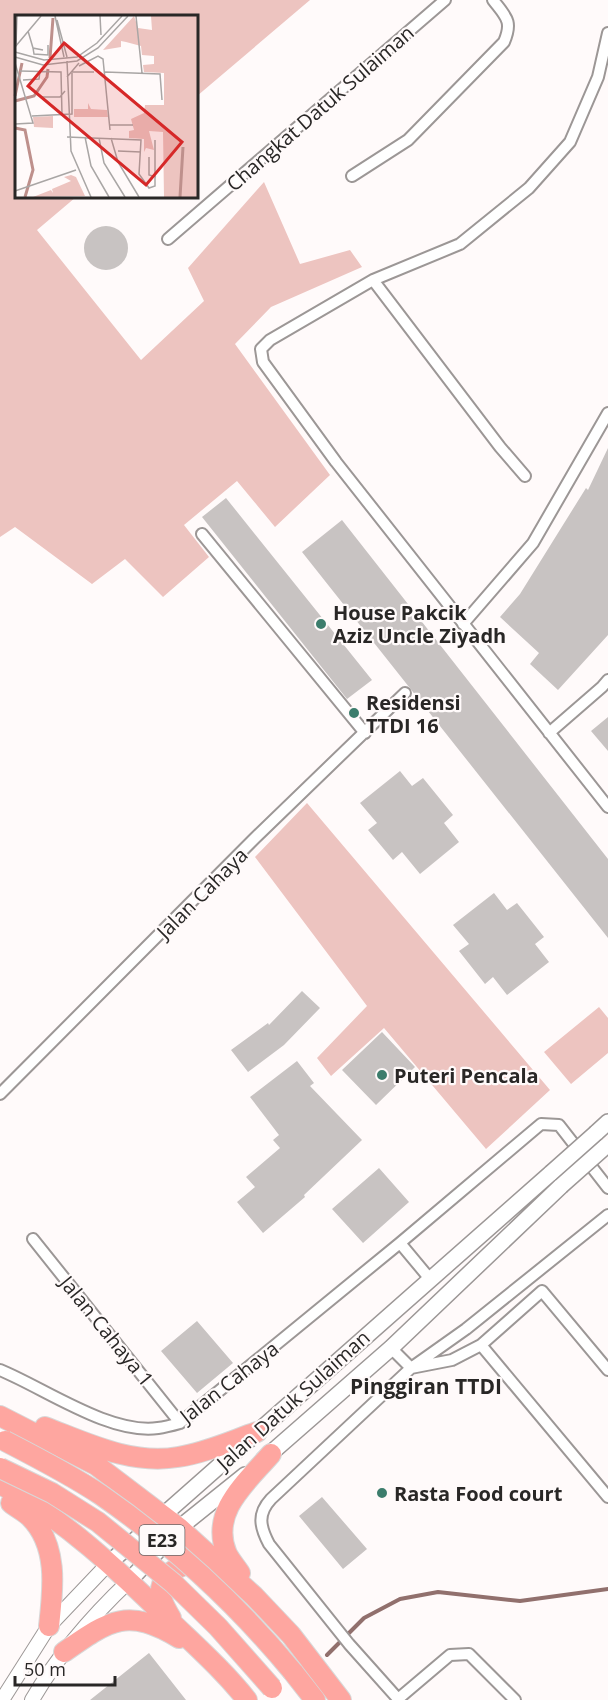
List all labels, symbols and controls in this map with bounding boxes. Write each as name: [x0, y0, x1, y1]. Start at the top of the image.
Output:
inset map: [15, 15, 198, 198]
street label: Changkat Datuk Sulaiman: [221, 19, 419, 197]
place label: House Pakcik Aziz Uncle Ziyadh: [333, 599, 506, 649]
marker: House Pakcik Aziz Uncle Ziyadh: [314, 617, 328, 631]
place label: Residensi TTDI 16: [366, 689, 461, 739]
marker: Residensi TTDI 16: [347, 706, 361, 720]
street label: Jalan Cahaya: [149, 842, 253, 946]
place label: Puteri Pencala: [394, 1062, 539, 1089]
marker: Puteri Pencala: [375, 1068, 389, 1082]
street label: Jalan Cahaya 1: [53, 1269, 160, 1392]
street label: Jalan Datuk Sulaiman: [209, 1324, 375, 1477]
street label: Jalan Cahaya: [172, 1335, 284, 1430]
district label: Pinggiran TTDI: [350, 1372, 502, 1400]
place label: Rasta Food court: [394, 1480, 563, 1507]
marker: Rasta Food court: [375, 1486, 389, 1500]
road number: E23: [140, 1525, 184, 1555]
scale bar: [15, 1649, 116, 1687]
text: 50 m: [24, 1657, 66, 1681]

